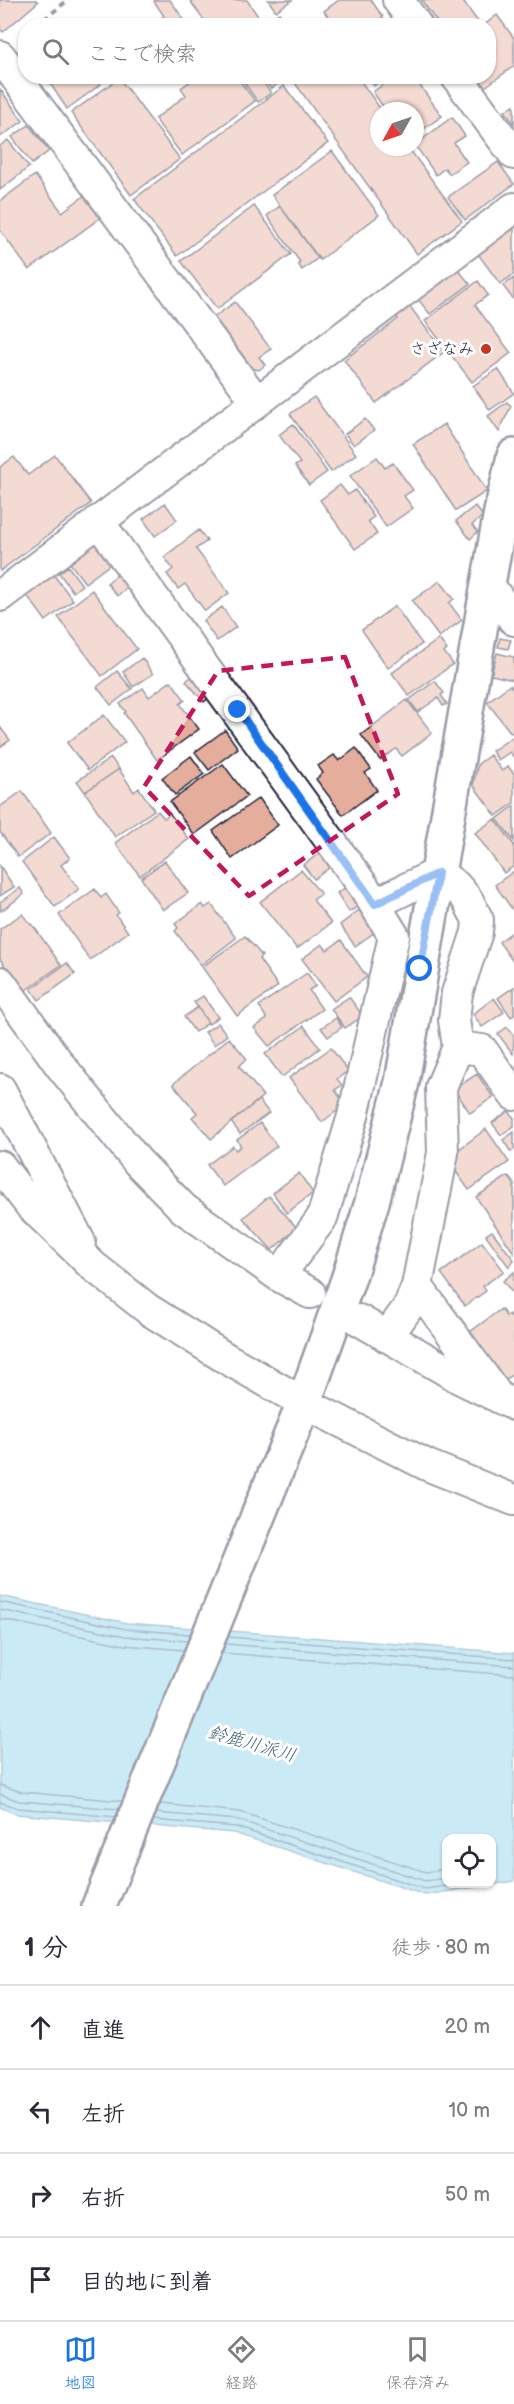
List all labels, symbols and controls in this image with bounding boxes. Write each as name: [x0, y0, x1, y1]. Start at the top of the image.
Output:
search box: [18, 18, 496, 84]
icon: search: [39, 35, 72, 68]
text: ここで検索: [87, 41, 197, 68]
north arrow: [370, 102, 424, 156]
place label: さざなみ: [410, 340, 474, 359]
marker: さざなみ: [479, 342, 493, 356]
route end: [224, 696, 250, 722]
route start: [406, 955, 432, 981]
water label: 鈴鹿川派川: [206, 1722, 298, 1766]
map controls: [442, 1834, 496, 1888]
button: locate: [442, 1834, 496, 1888]
text: 1 分: [24, 1933, 68, 1964]
text: 徒歩 · 80 m: [392, 1936, 490, 1960]
icon: ahead: [24, 2011, 57, 2044]
text: 20 m: [445, 2015, 490, 2039]
text: 直進: [81, 2017, 125, 2044]
icon: left: [24, 2095, 57, 2128]
text: 10 m: [449, 2099, 490, 2123]
text: 左折: [81, 2101, 125, 2128]
icon: right: [24, 2179, 57, 2212]
text: 50 m: [445, 2183, 490, 2207]
text: 右折: [81, 2185, 125, 2212]
icon: arrive: [24, 2263, 57, 2296]
text: 目的地に到着: [81, 2269, 213, 2296]
tab: 地図: [64, 2333, 97, 2393]
tab: 経路: [225, 2333, 258, 2393]
tab: 保存済み: [386, 2333, 450, 2393]

